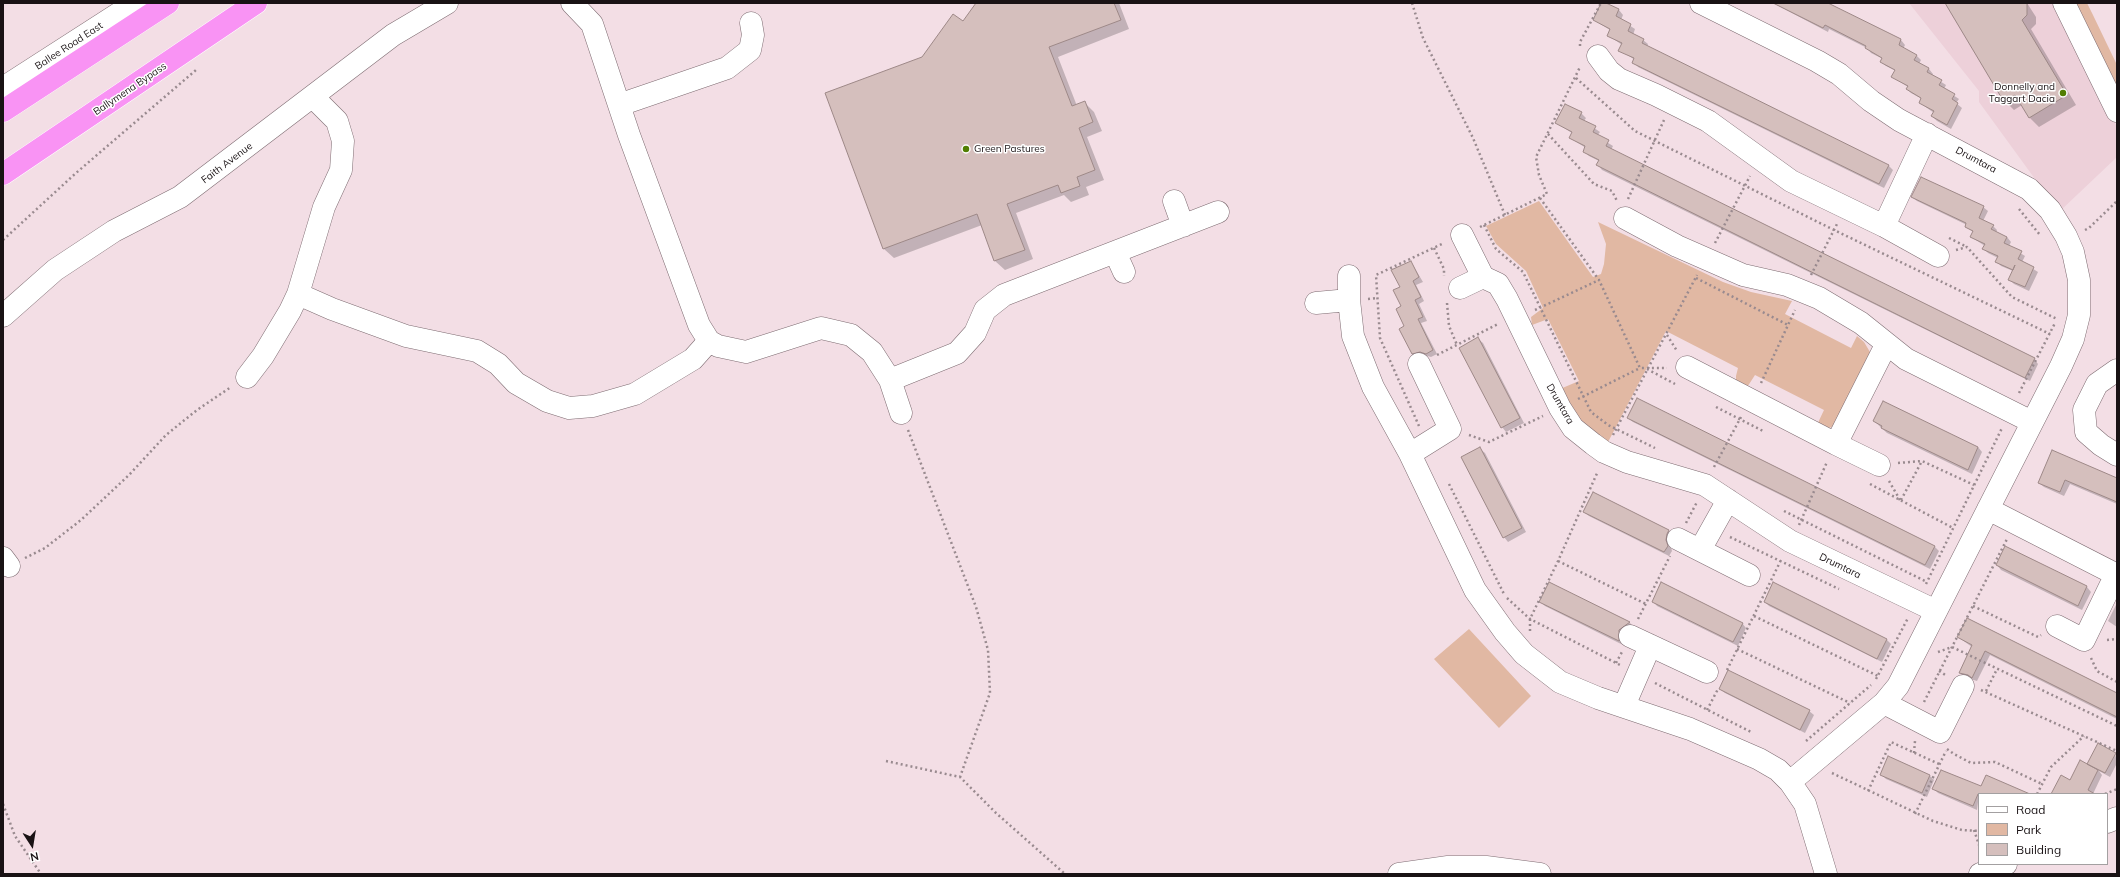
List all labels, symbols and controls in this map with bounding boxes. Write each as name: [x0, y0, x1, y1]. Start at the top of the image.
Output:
street label: Ballee Road East: [33, 20, 105, 72]
street label: Ballymena Bypass: [91, 60, 169, 118]
place label: Donnelly and Taggart Dacia: [1989, 81, 2055, 104]
marker: Donnelly and Taggart Dacia: [2058, 88, 2068, 98]
street label: Faith Avenue: [199, 140, 255, 186]
place label: Green Pastures: [974, 143, 1045, 155]
marker: Green Pastures: [961, 144, 971, 154]
street label: Drumtara: [1953, 144, 1999, 176]
street label: Drumtara: [1544, 382, 1576, 426]
street label: Drumtara: [1817, 551, 1863, 581]
legend: [1978, 793, 2108, 865]
text: Road: [2016, 802, 2045, 817]
text: Park: [2016, 822, 2041, 837]
north arrow: [12, 825, 52, 865]
text: Building: [2016, 842, 2061, 857]
text: N: [29, 849, 40, 864]

